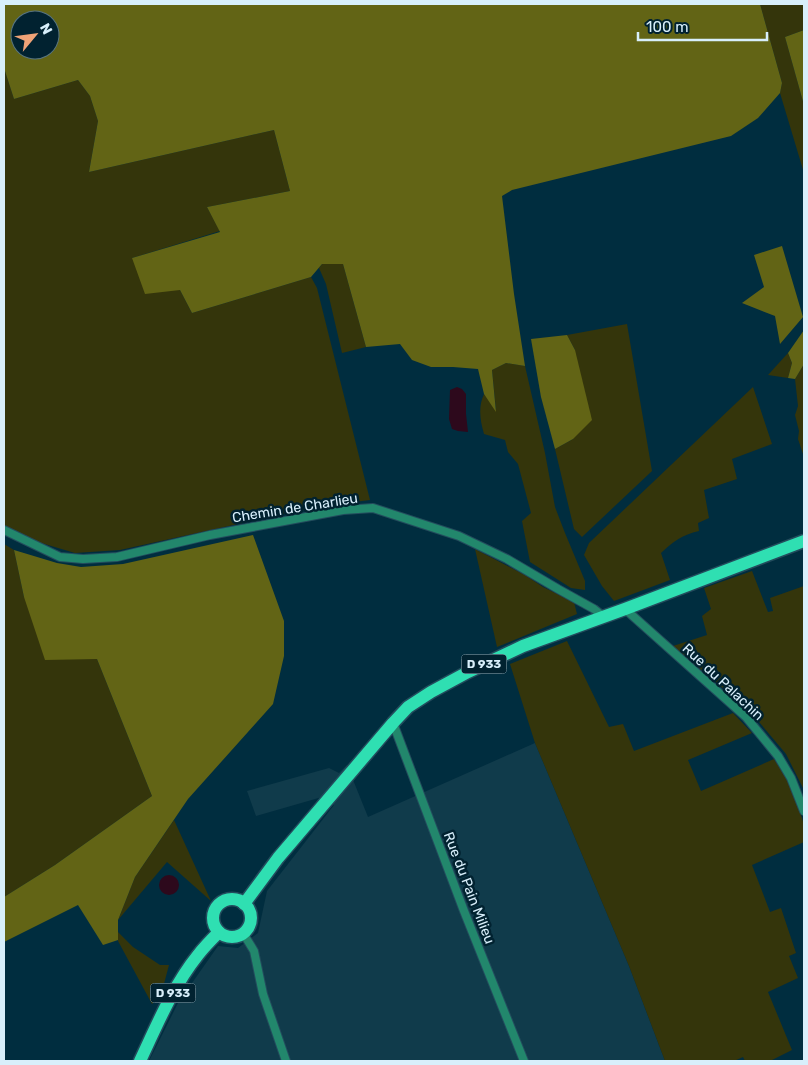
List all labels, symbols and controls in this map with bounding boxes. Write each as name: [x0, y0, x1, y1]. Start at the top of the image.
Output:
north arrow: [10, 10, 60, 60]
scale bar: [638, 10, 767, 42]
text: 100 m: [646, 18, 688, 36]
text: N: [36, 20, 56, 37]
street label: Chemin de Charlieu: [231, 490, 359, 526]
street label: Rue du Palachin: [679, 640, 767, 724]
road number: D 933: [462, 654, 506, 674]
street label: Rue du Pain Milieu: [440, 830, 498, 946]
road number: D 933: [150, 984, 196, 1002]

